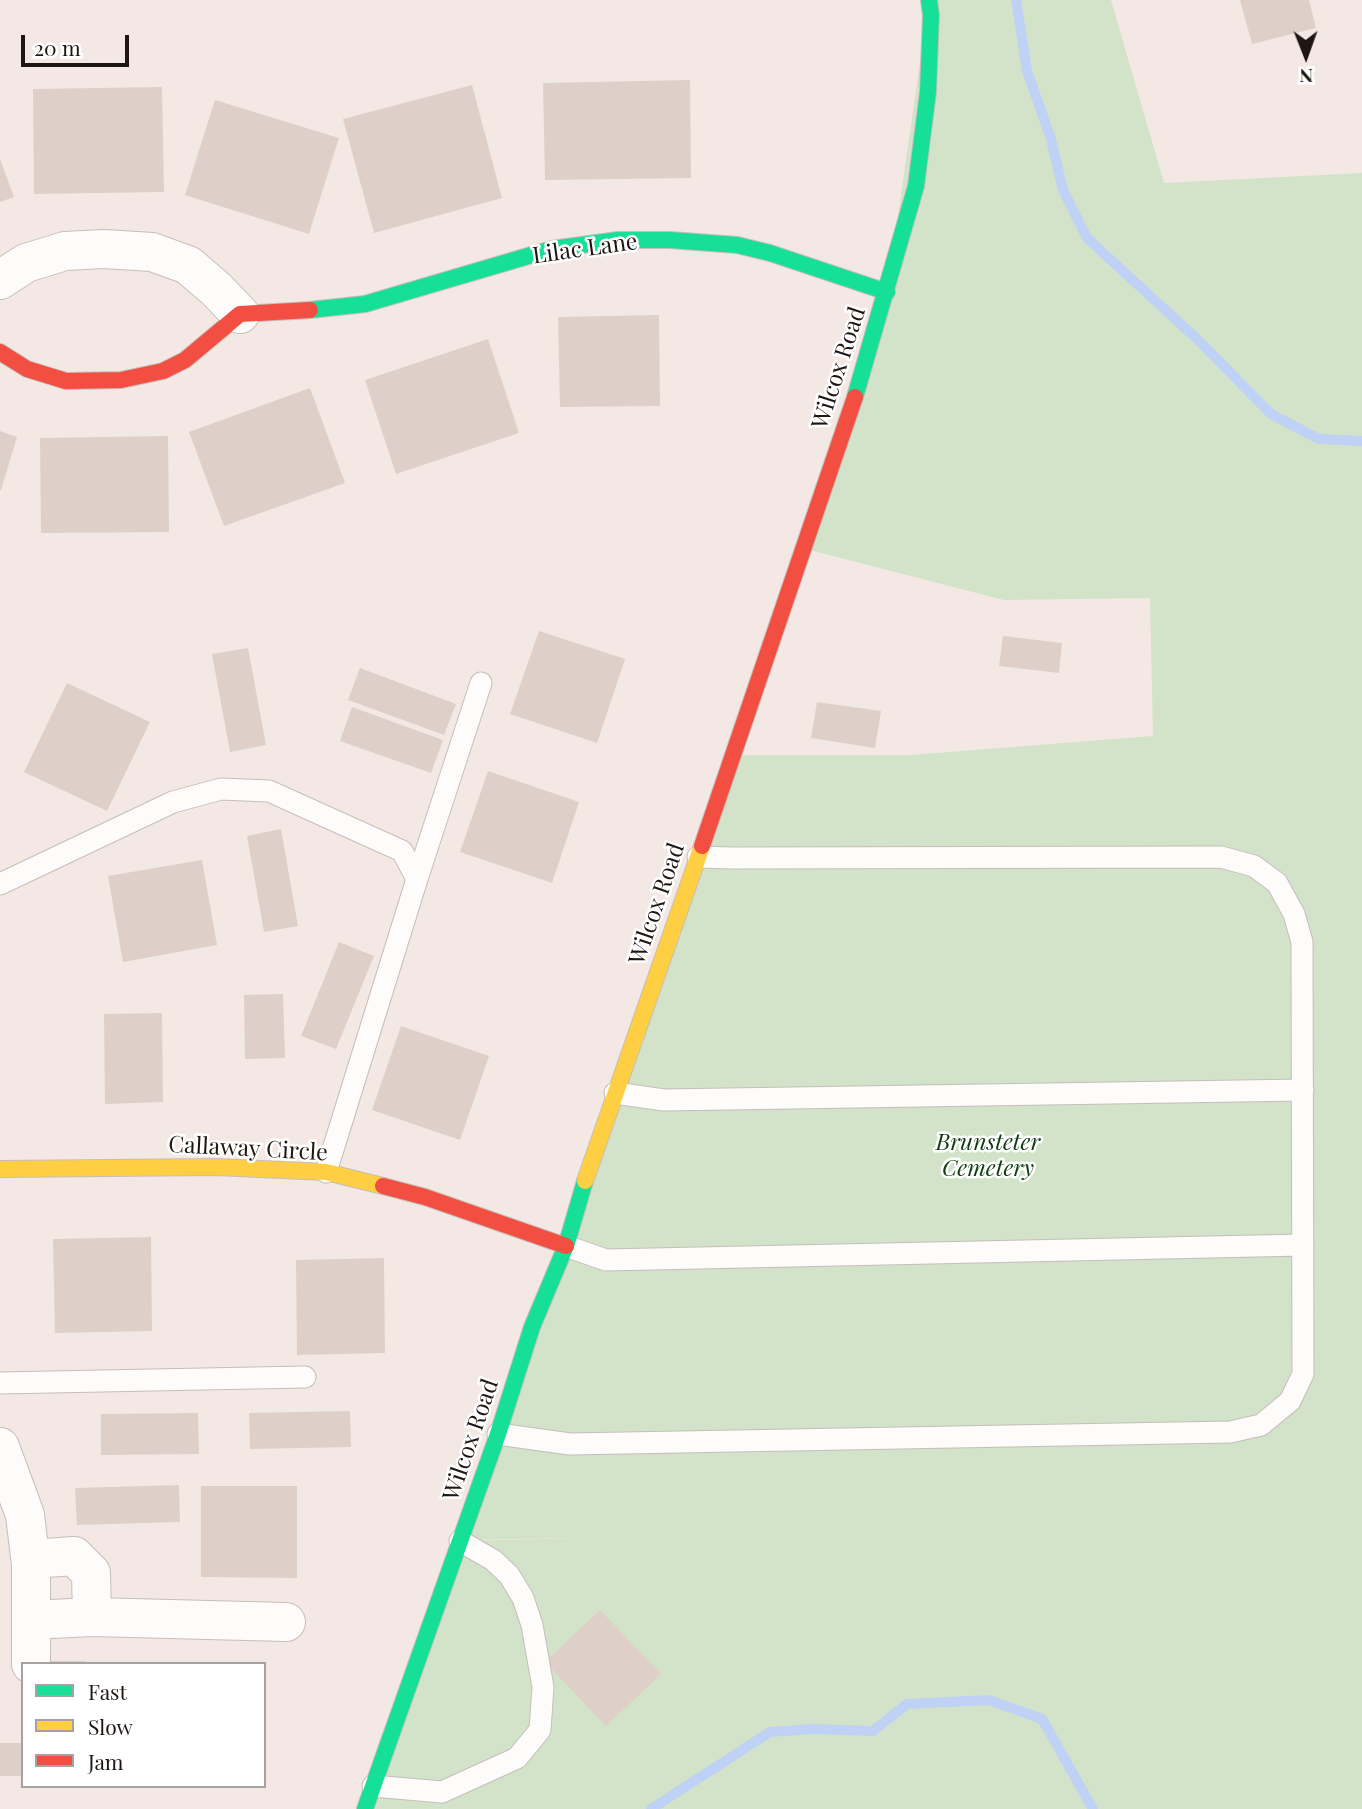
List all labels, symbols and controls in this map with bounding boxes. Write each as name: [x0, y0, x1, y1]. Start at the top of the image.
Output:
scale bar: [24, 21, 133, 65]
north arrow: [1271, 21, 1341, 91]
text: 20 m: [34, 33, 81, 61]
text: N: [1299, 64, 1313, 90]
street label: Lilac Lane: [531, 228, 639, 270]
street label: Wilcox Road: [806, 303, 872, 433]
street label: Wilcox Road: [623, 840, 691, 968]
park label: Brunsteter Cemetery: [936, 1129, 1040, 1183]
street label: Callaway Circle: [168, 1131, 328, 1167]
street label: Wilcox Road: [437, 1376, 505, 1504]
legend: [21, 1662, 266, 1788]
text: Fast: [88, 1677, 127, 1705]
text: Slow: [88, 1712, 133, 1740]
text: Jam: [88, 1747, 124, 1775]

